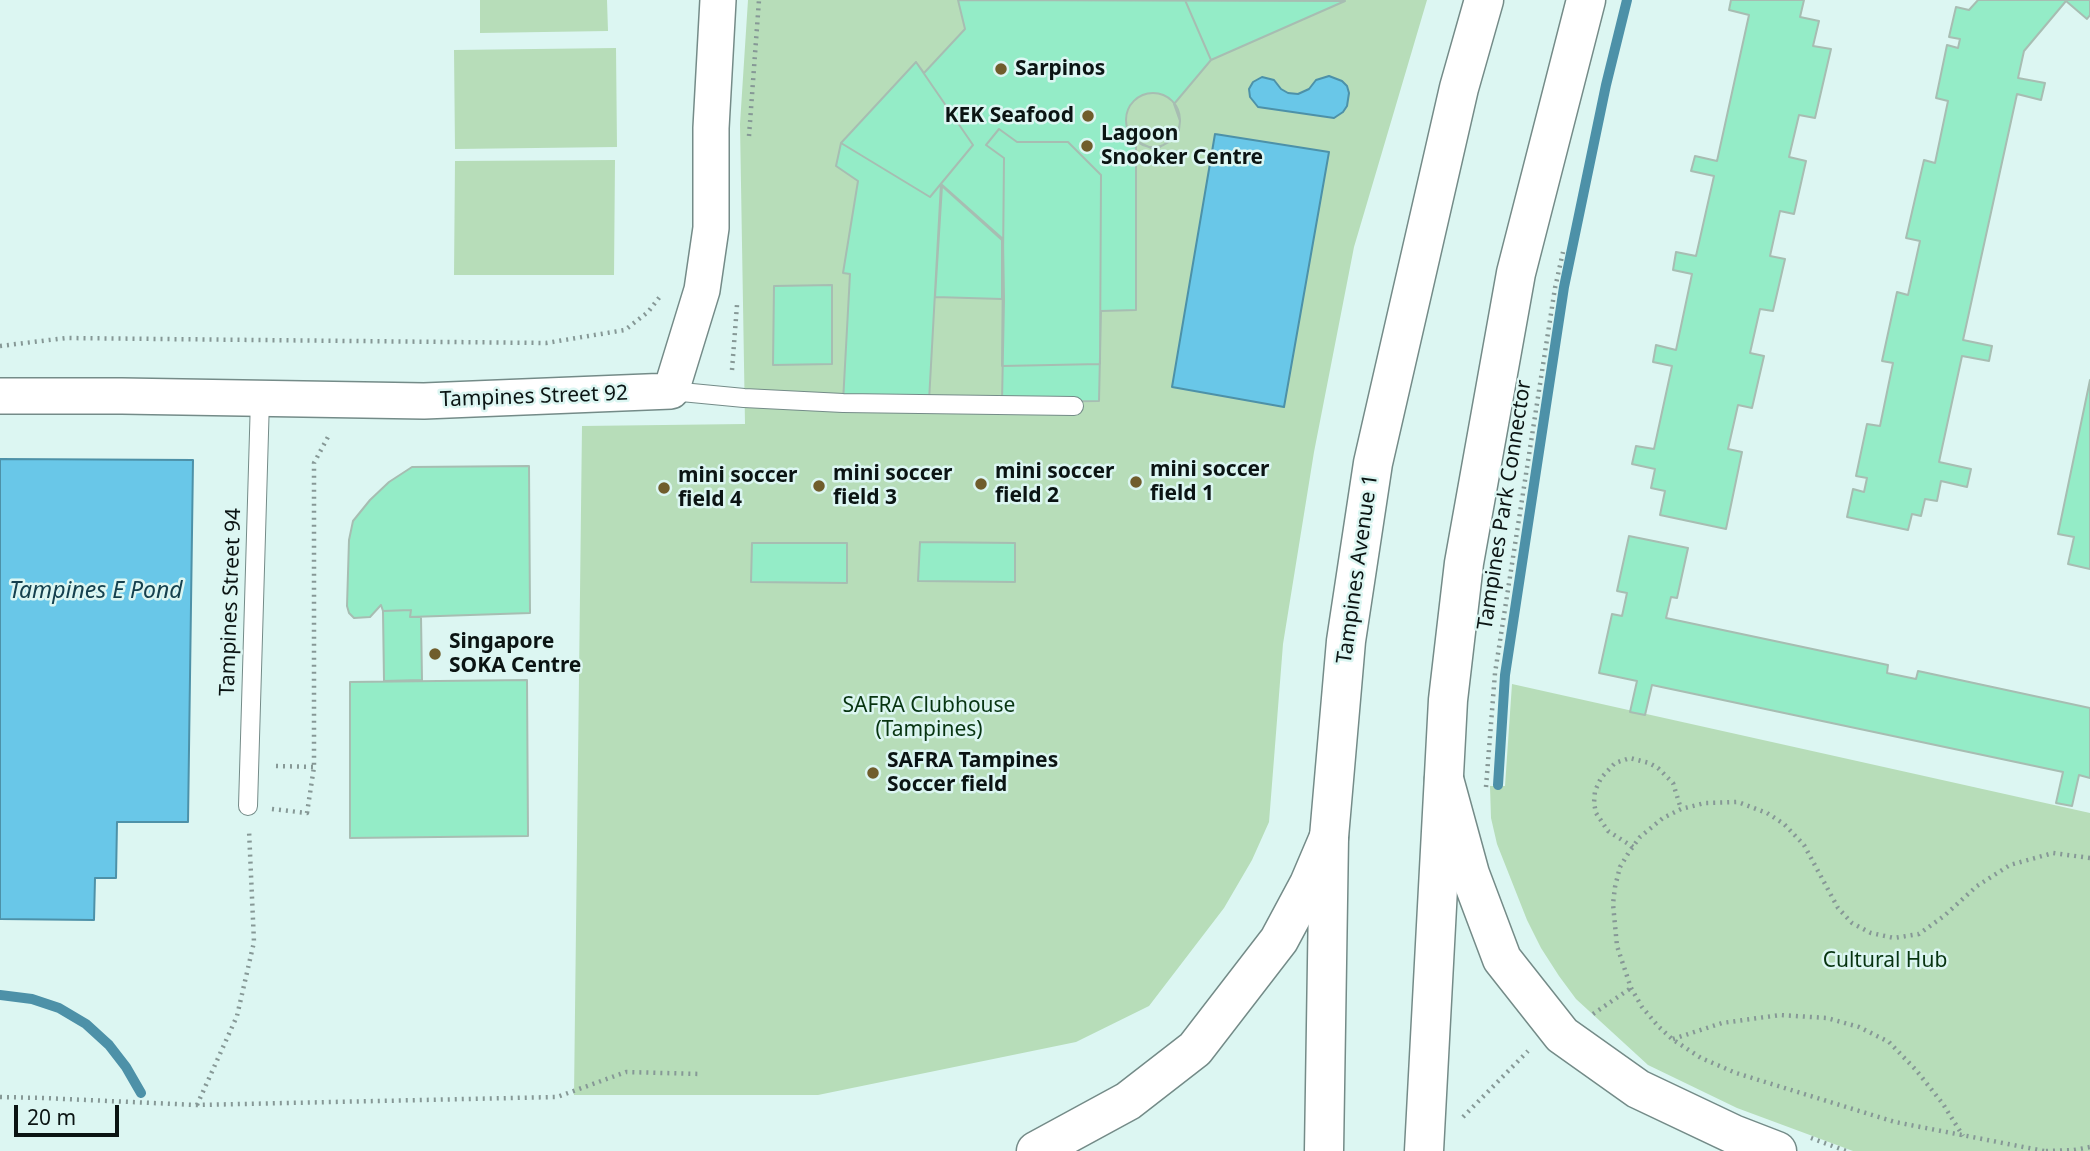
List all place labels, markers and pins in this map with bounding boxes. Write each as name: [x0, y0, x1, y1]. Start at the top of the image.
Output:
place label: Sarpinos: [1015, 56, 1105, 82]
marker: Sarpinos: [993, 61, 1009, 77]
place label: KEK Seafood: [945, 103, 1074, 129]
marker: KEK Seafood: [1080, 108, 1096, 124]
place label: Lagoon Snooker Centre: [1101, 121, 1263, 171]
marker: Lagoon Snooker Centre: [1079, 138, 1095, 154]
place label: mini soccer field 1: [1150, 457, 1269, 507]
place label: mini soccer field 2: [995, 459, 1114, 509]
place label: mini soccer field 3: [833, 461, 952, 511]
place label: mini soccer field 4: [678, 463, 797, 513]
marker: mini soccer field 1: [1128, 474, 1144, 490]
marker: mini soccer field 2: [973, 476, 989, 492]
marker: mini soccer field 3: [811, 478, 827, 494]
marker: mini soccer field 4: [656, 480, 672, 496]
place label: Singapore SOKA Centre: [449, 629, 581, 679]
marker: Singapore SOKA Centre: [427, 646, 443, 662]
place label: SAFRA Tampines Soccer field: [887, 748, 1058, 798]
marker: SAFRA Tampines Soccer field: [865, 765, 881, 781]

